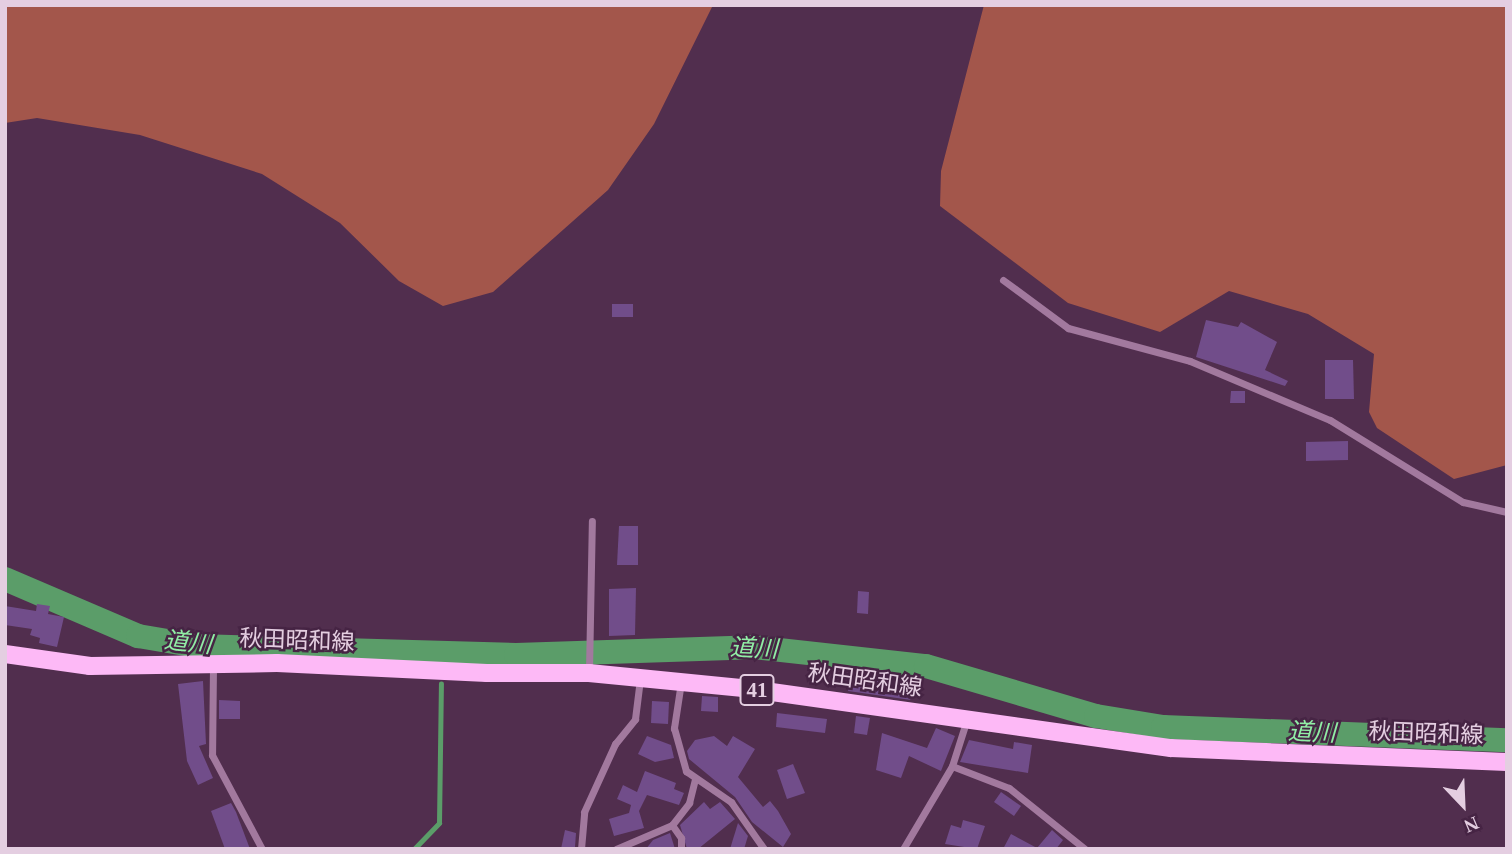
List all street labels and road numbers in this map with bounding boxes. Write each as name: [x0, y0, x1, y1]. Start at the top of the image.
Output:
street label: 秋田昭和線: [239, 625, 355, 657]
street label: 秋田昭和線: [806, 659, 924, 703]
road number: 41: [740, 672, 774, 708]
street label: 秋田昭和線: [1368, 718, 1484, 750]

